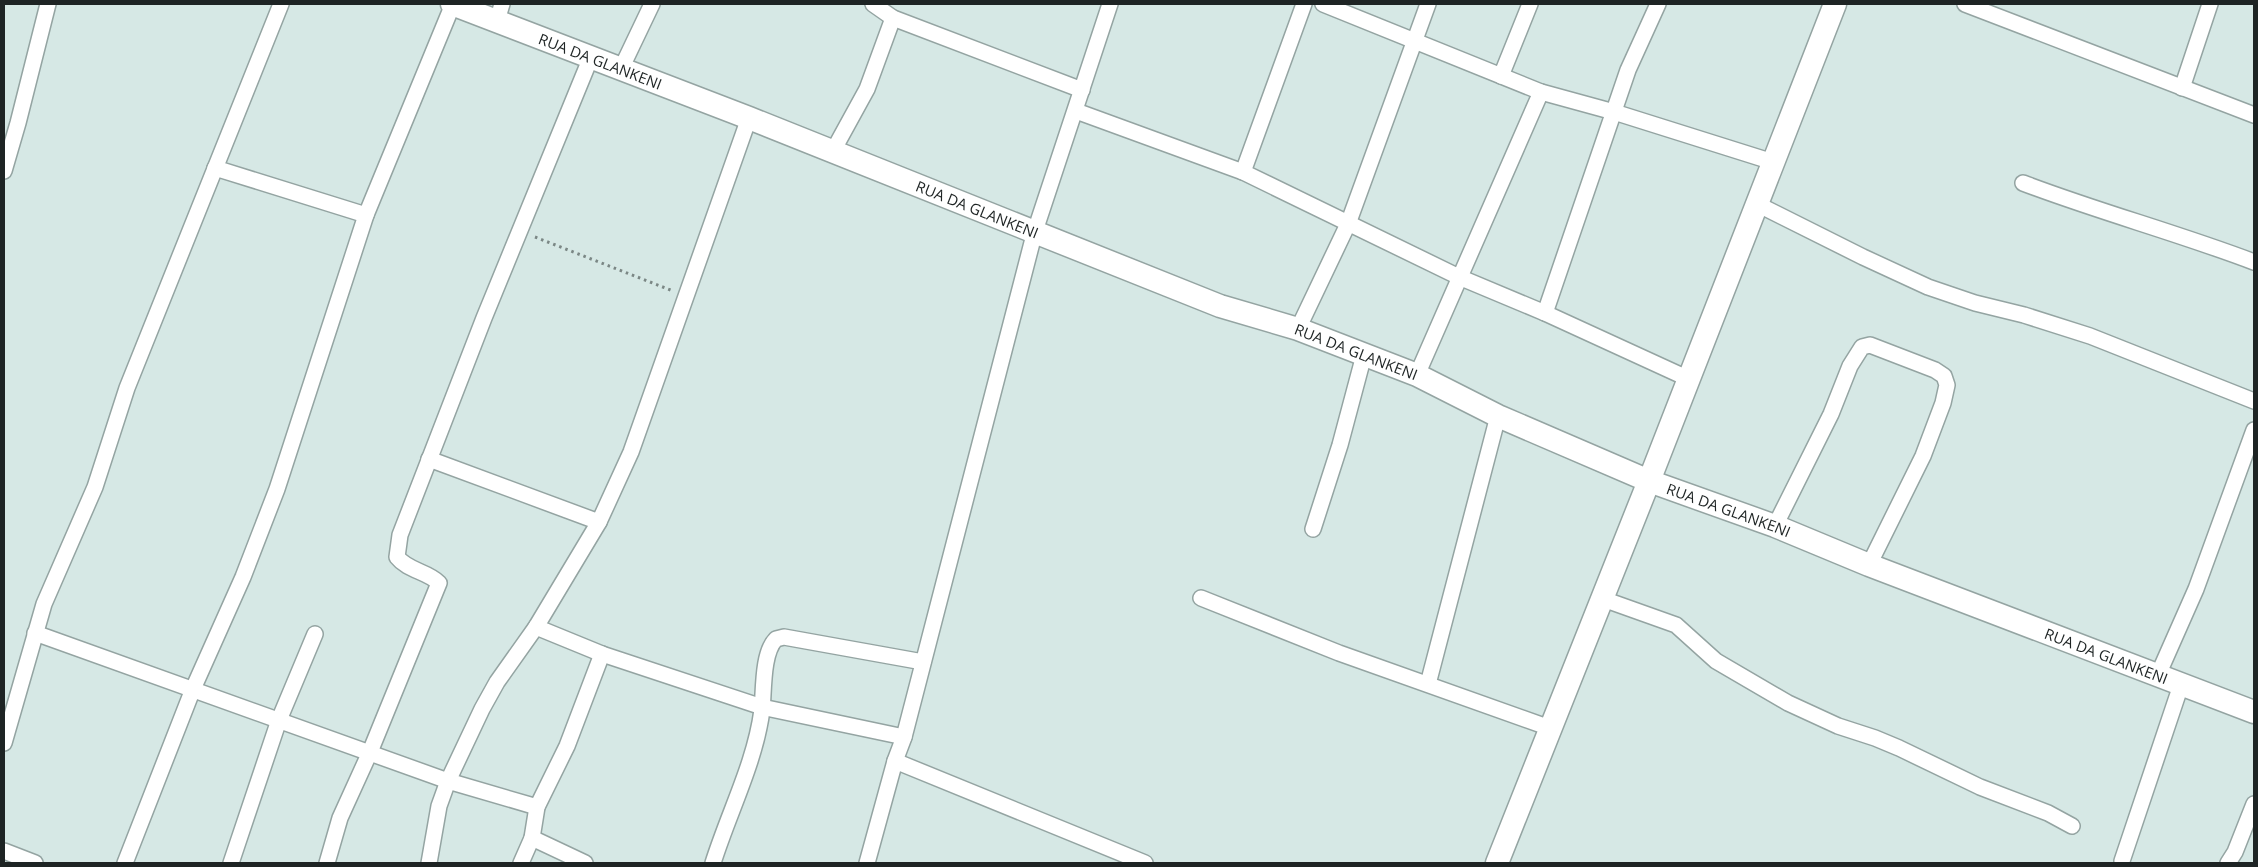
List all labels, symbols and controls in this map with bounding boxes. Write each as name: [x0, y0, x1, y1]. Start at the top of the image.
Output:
street label: RUA DA GLANKENI: [536, 28, 665, 94]
street label: RUA DA GLANKENI: [913, 176, 1042, 243]
street label: RUA DA GLANKENI: [1292, 319, 1421, 384]
street label: RUA DA GLANKENI: [1664, 478, 1794, 541]
street label: RUA DA GLANKENI: [2042, 623, 2171, 688]

